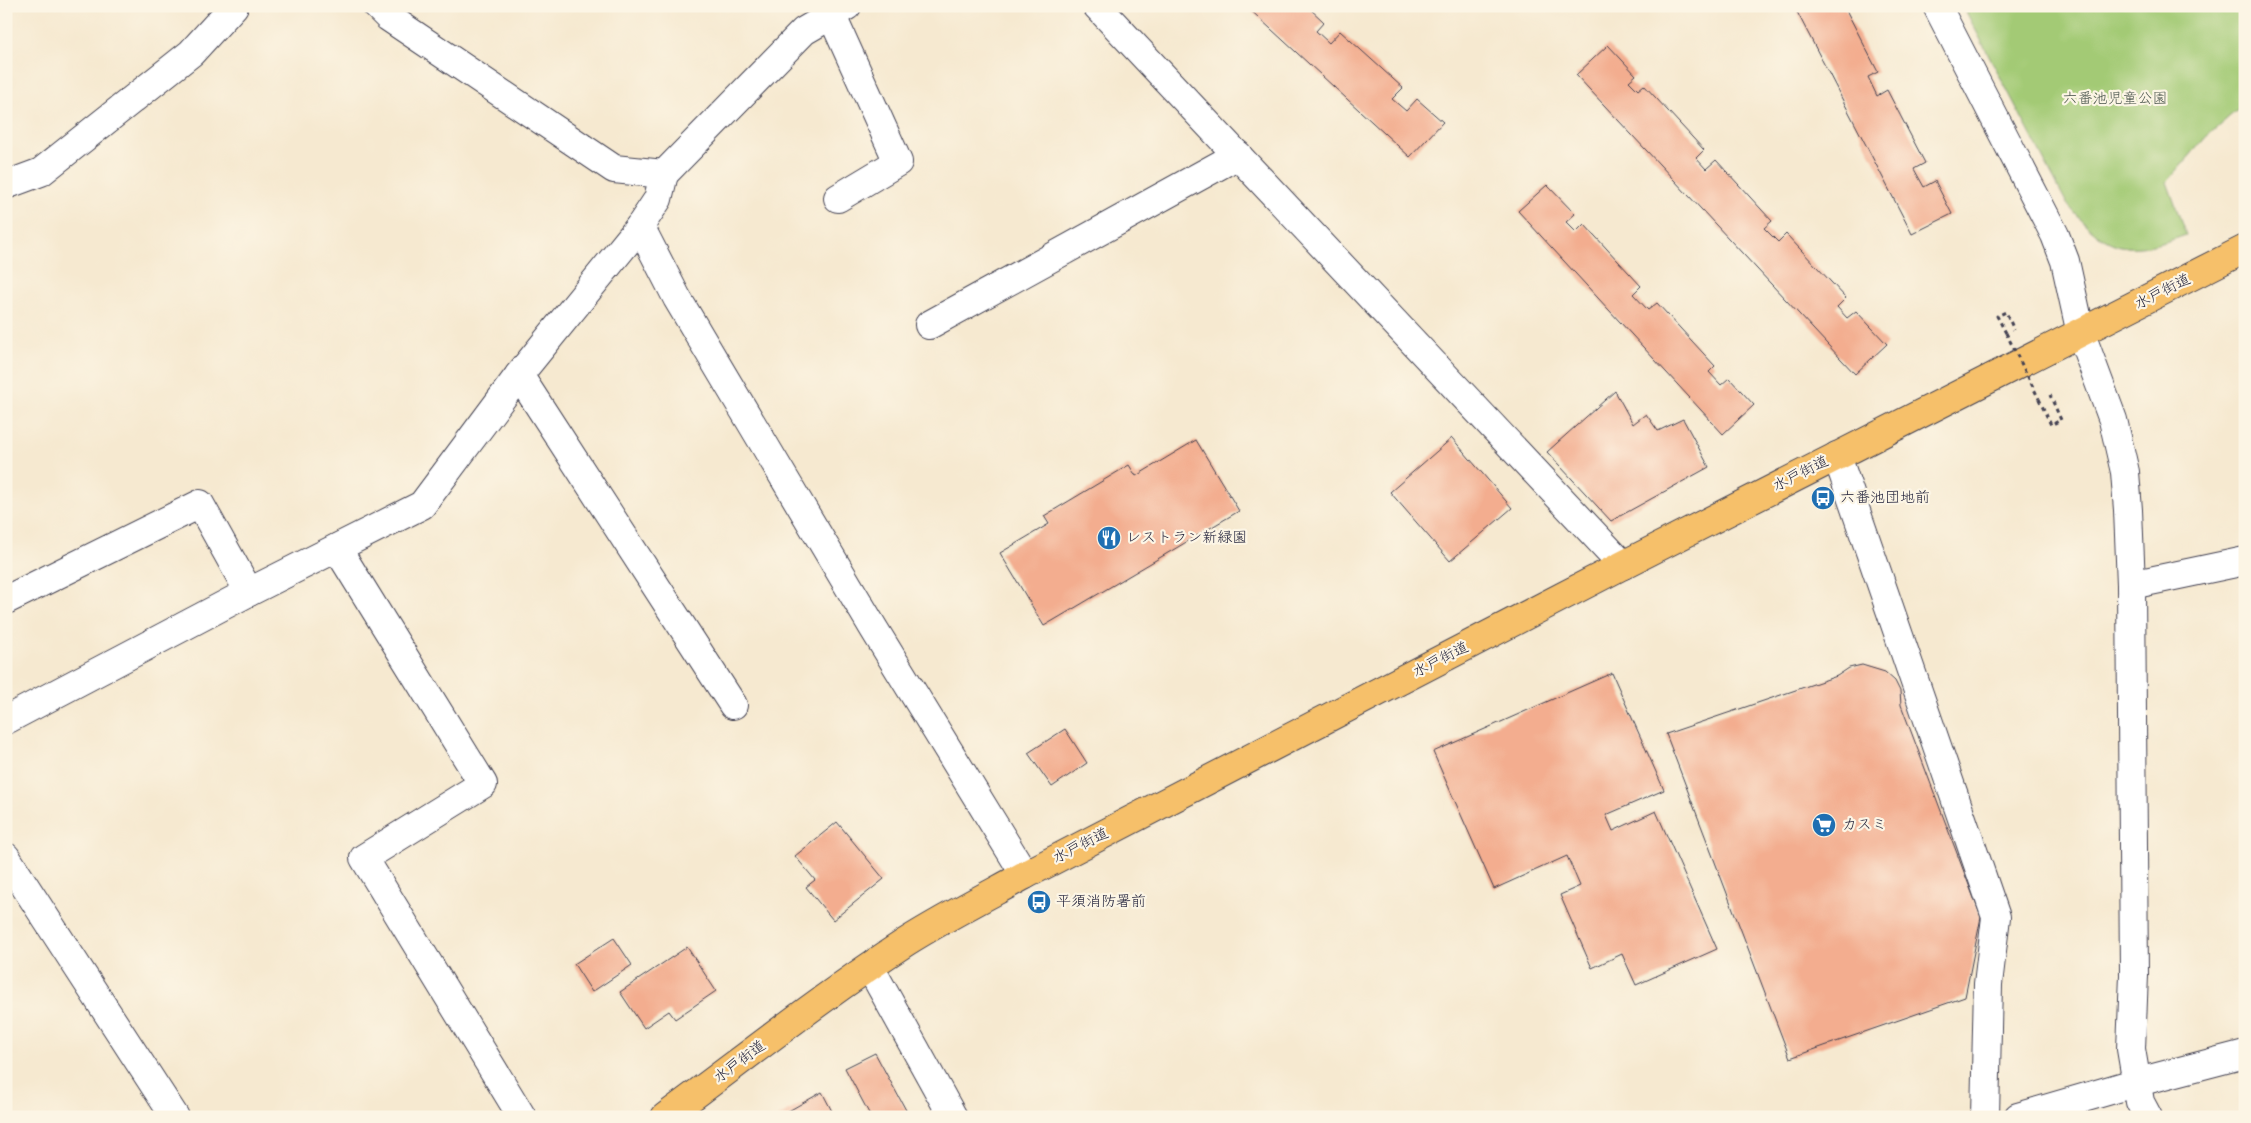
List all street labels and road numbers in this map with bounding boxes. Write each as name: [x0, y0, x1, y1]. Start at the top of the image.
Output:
street label: 水戸街道: [2131, 268, 2195, 316]
street label: 水戸街道: [1769, 450, 1833, 498]
street label: 水戸街道: [1409, 636, 1473, 684]
street label: 水戸街道: [1049, 822, 1113, 870]
street label: 水戸街道: [709, 1034, 771, 1090]

